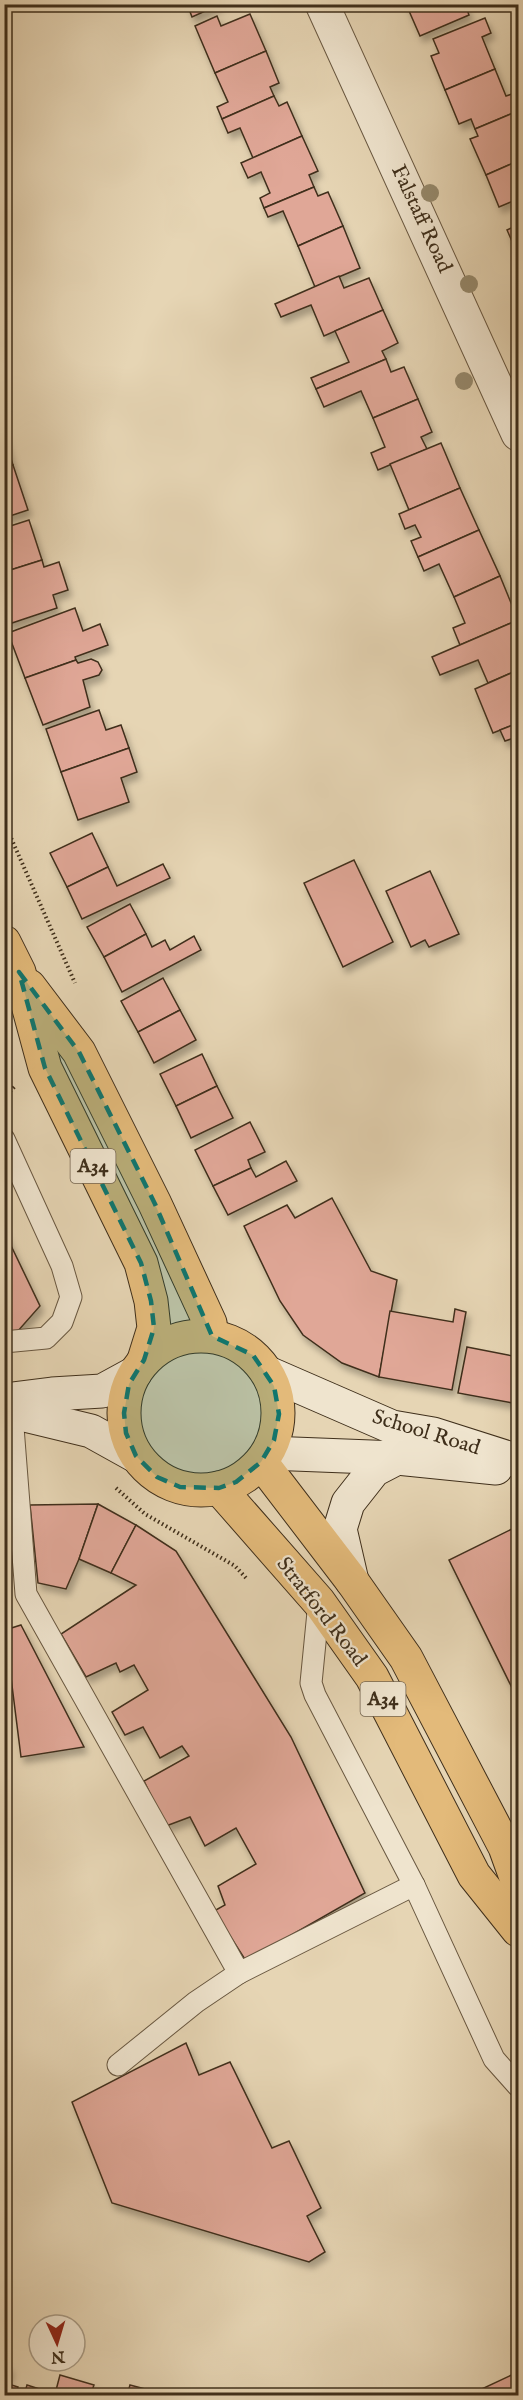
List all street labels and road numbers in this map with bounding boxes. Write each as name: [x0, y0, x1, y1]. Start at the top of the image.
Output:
street label: Falstaff Road: [384, 161, 458, 278]
road number: A34: [70, 1149, 116, 1183]
street label: School Road: [369, 1404, 484, 1462]
street label: Stratford Road: [270, 1552, 373, 1673]
road number: A34: [360, 1682, 406, 1716]

